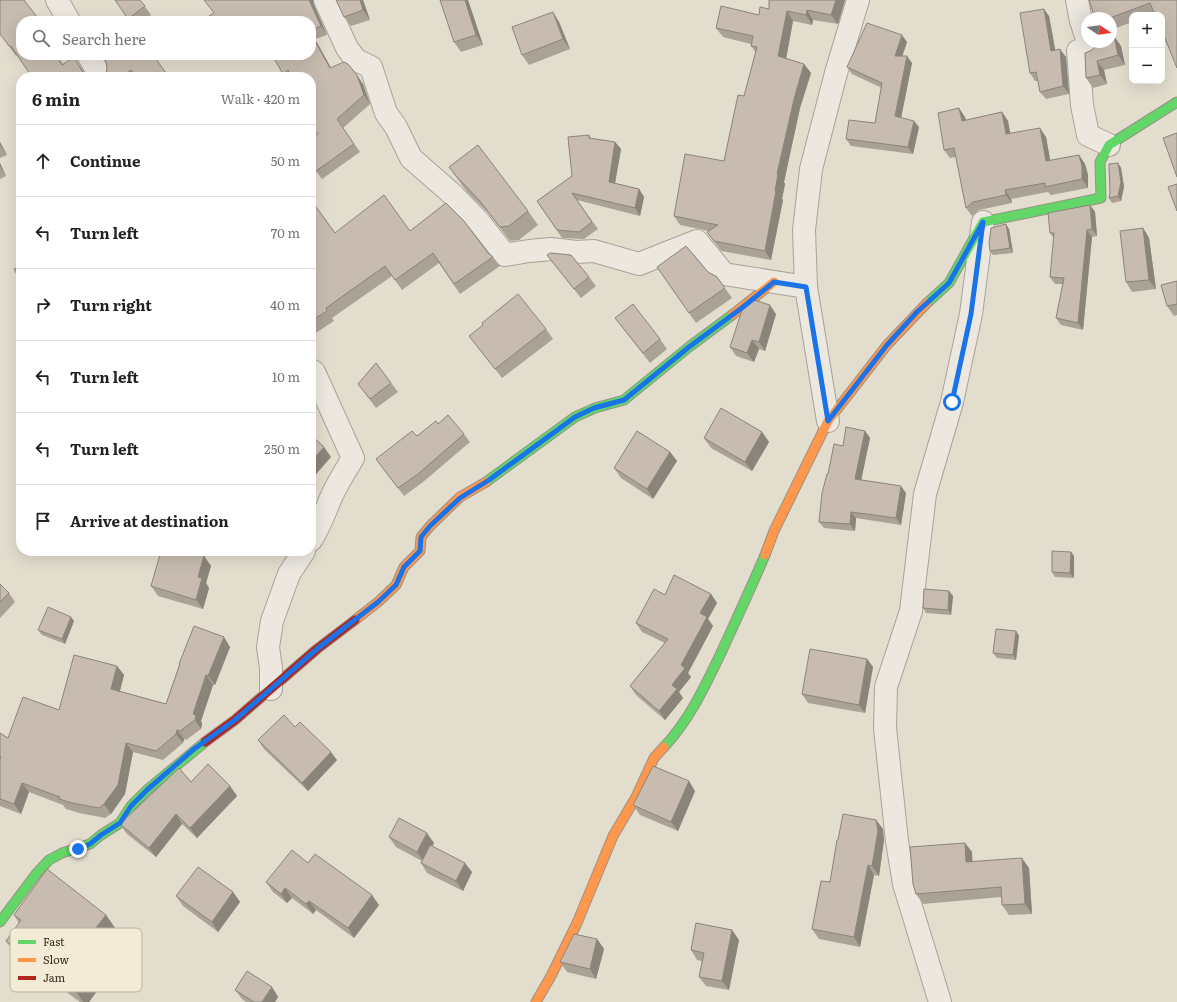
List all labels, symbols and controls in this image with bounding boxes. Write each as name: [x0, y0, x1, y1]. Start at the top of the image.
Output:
north arrow: [1081, 12, 1117, 48]
map controls: [1129, 12, 1165, 84]
button: +: [1129, 12, 1165, 48]
search box: [16, 16, 316, 60]
icon: search: [30, 27, 52, 49]
text: Search here: [62, 27, 146, 50]
button: −: [1129, 48, 1165, 84]
text: 6 min: [32, 86, 80, 111]
text: Walk · 420 m: [221, 89, 300, 108]
text: Continue: [70, 149, 140, 172]
icon: ahead: [32, 150, 54, 172]
text: 50 m: [271, 151, 300, 170]
text: Turn left: [70, 221, 139, 244]
icon: left: [32, 222, 54, 244]
text: 70 m: [271, 223, 300, 242]
text: Turn right: [70, 293, 152, 316]
icon: right: [32, 294, 54, 316]
text: 40 m: [270, 295, 300, 314]
text: Turn left: [70, 365, 139, 388]
icon: left: [32, 366, 54, 388]
text: 10 m: [272, 367, 300, 386]
route start: [943, 393, 961, 411]
text: Turn left: [70, 437, 139, 460]
icon: left: [32, 438, 54, 460]
text: 250 m: [264, 439, 300, 458]
text: Arrive at destination: [70, 509, 229, 532]
icon: arrive: [32, 510, 54, 532]
route end: [69, 840, 87, 858]
legend: [10, 928, 142, 992]
text: Fast: [43, 933, 65, 949]
text: Slow: [43, 951, 69, 967]
text: Jam: [43, 969, 66, 985]

